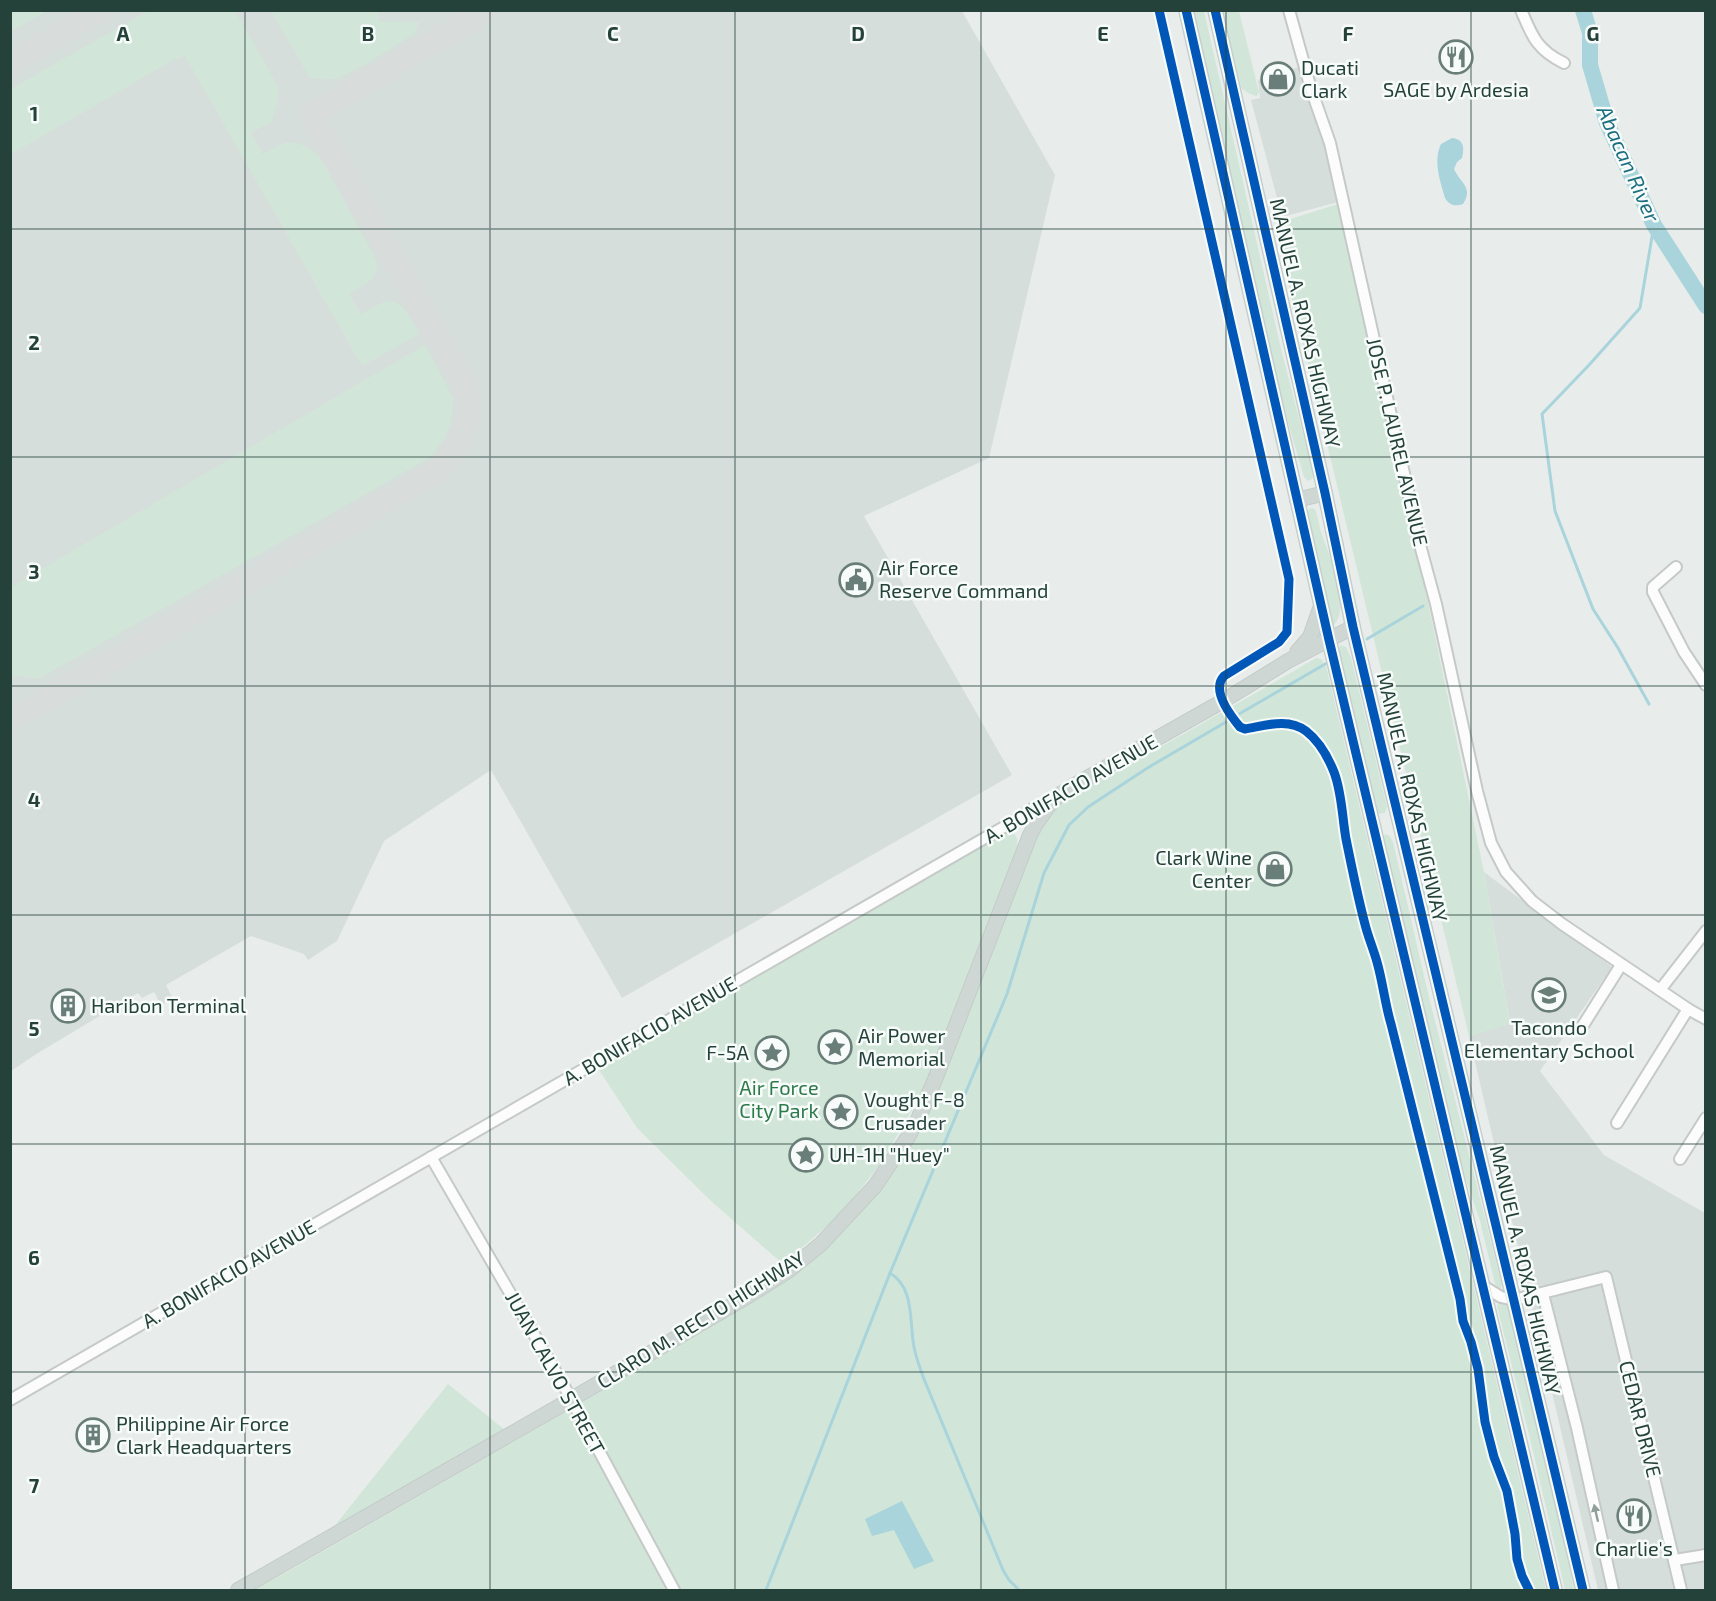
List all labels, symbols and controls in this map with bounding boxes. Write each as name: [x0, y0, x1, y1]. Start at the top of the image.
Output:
text: A: [116, 21, 130, 45]
text: B: [362, 21, 374, 45]
text: C: [607, 21, 619, 45]
text: D: [851, 21, 865, 45]
text: E: [1097, 21, 1109, 45]
text: F: [1342, 21, 1354, 45]
text: G: [1587, 21, 1599, 45]
restaurant icon: SAGE by Ardesia: [1438, 39, 1474, 75]
place label: Ducati Clark: [1301, 55, 1359, 102]
shop icon: Ducati Clark: [1260, 61, 1296, 97]
place label: SAGE by Ardesia: [1383, 77, 1529, 101]
water label: Abacan River: [1592, 100, 1666, 226]
text: 1: [30, 101, 38, 125]
street label: MANUEL A. ROXAS HIGHWAY: [1266, 196, 1347, 450]
text: 2: [28, 330, 40, 354]
street label: JOSE P. LAUREL AVENUE: [1362, 335, 1434, 548]
place label: Air Force Reserve Command: [879, 555, 1048, 602]
text: 3: [28, 559, 40, 583]
public building icon: Air Force Reserve Command: [838, 562, 874, 598]
street label: MANUEL A. ROXAS HIGHWAY: [1373, 670, 1454, 924]
street label: A. BONIFACIO AVENUE: [979, 729, 1162, 848]
text: 4: [28, 787, 41, 811]
place label: Clark Wine Center: [1155, 845, 1252, 892]
shop icon: Clark Wine Center: [1257, 851, 1293, 887]
street label: A. BONIFACIO AVENUE: [558, 971, 741, 1090]
school or university icon: Tacondo Elementary School: [1531, 977, 1567, 1013]
building icon: Haribon Terminal: [50, 988, 86, 1024]
place label: Haribon Terminal: [91, 993, 246, 1017]
place label: Tacondo Elementary School: [1464, 1015, 1634, 1062]
text: 5: [28, 1016, 40, 1040]
place label: Air Power Memorial: [858, 1023, 946, 1070]
place icon: Air Power Memorial: [817, 1029, 853, 1065]
place icon: F-5A: [754, 1035, 790, 1071]
place label: F-5A: [706, 1040, 750, 1064]
park label: Air Force City Park: [739, 1075, 819, 1122]
place label: Vought F-8 Crusader: [864, 1087, 965, 1134]
place icon: Vought F-8 Crusader: [823, 1094, 859, 1130]
place icon: UH-1H "Huey": [788, 1137, 824, 1173]
place label: UH-1H "Huey": [829, 1142, 950, 1166]
street label: MANUEL A. ROXAS HIGHWAY: [1486, 1143, 1567, 1397]
street label: A. BONIFACIO AVENUE: [137, 1214, 320, 1333]
text: 6: [28, 1245, 40, 1269]
street label: CLARO M. RECTO HIGHWAY: [592, 1245, 809, 1393]
street label: JUAN CALVO STREET: [501, 1287, 611, 1459]
street label: CEDAR DRIVE: [1615, 1358, 1667, 1480]
place label: Philippine Air Force Clark Headquarters: [116, 1411, 292, 1458]
building icon: Philippine Air Force Clark Headquarters: [75, 1417, 111, 1453]
text: 7: [29, 1473, 40, 1497]
restaurant icon: Charlie's: [1616, 1498, 1652, 1534]
one-way arrow: [1591, 1503, 1600, 1522]
place label: Charlie's: [1595, 1536, 1673, 1560]

